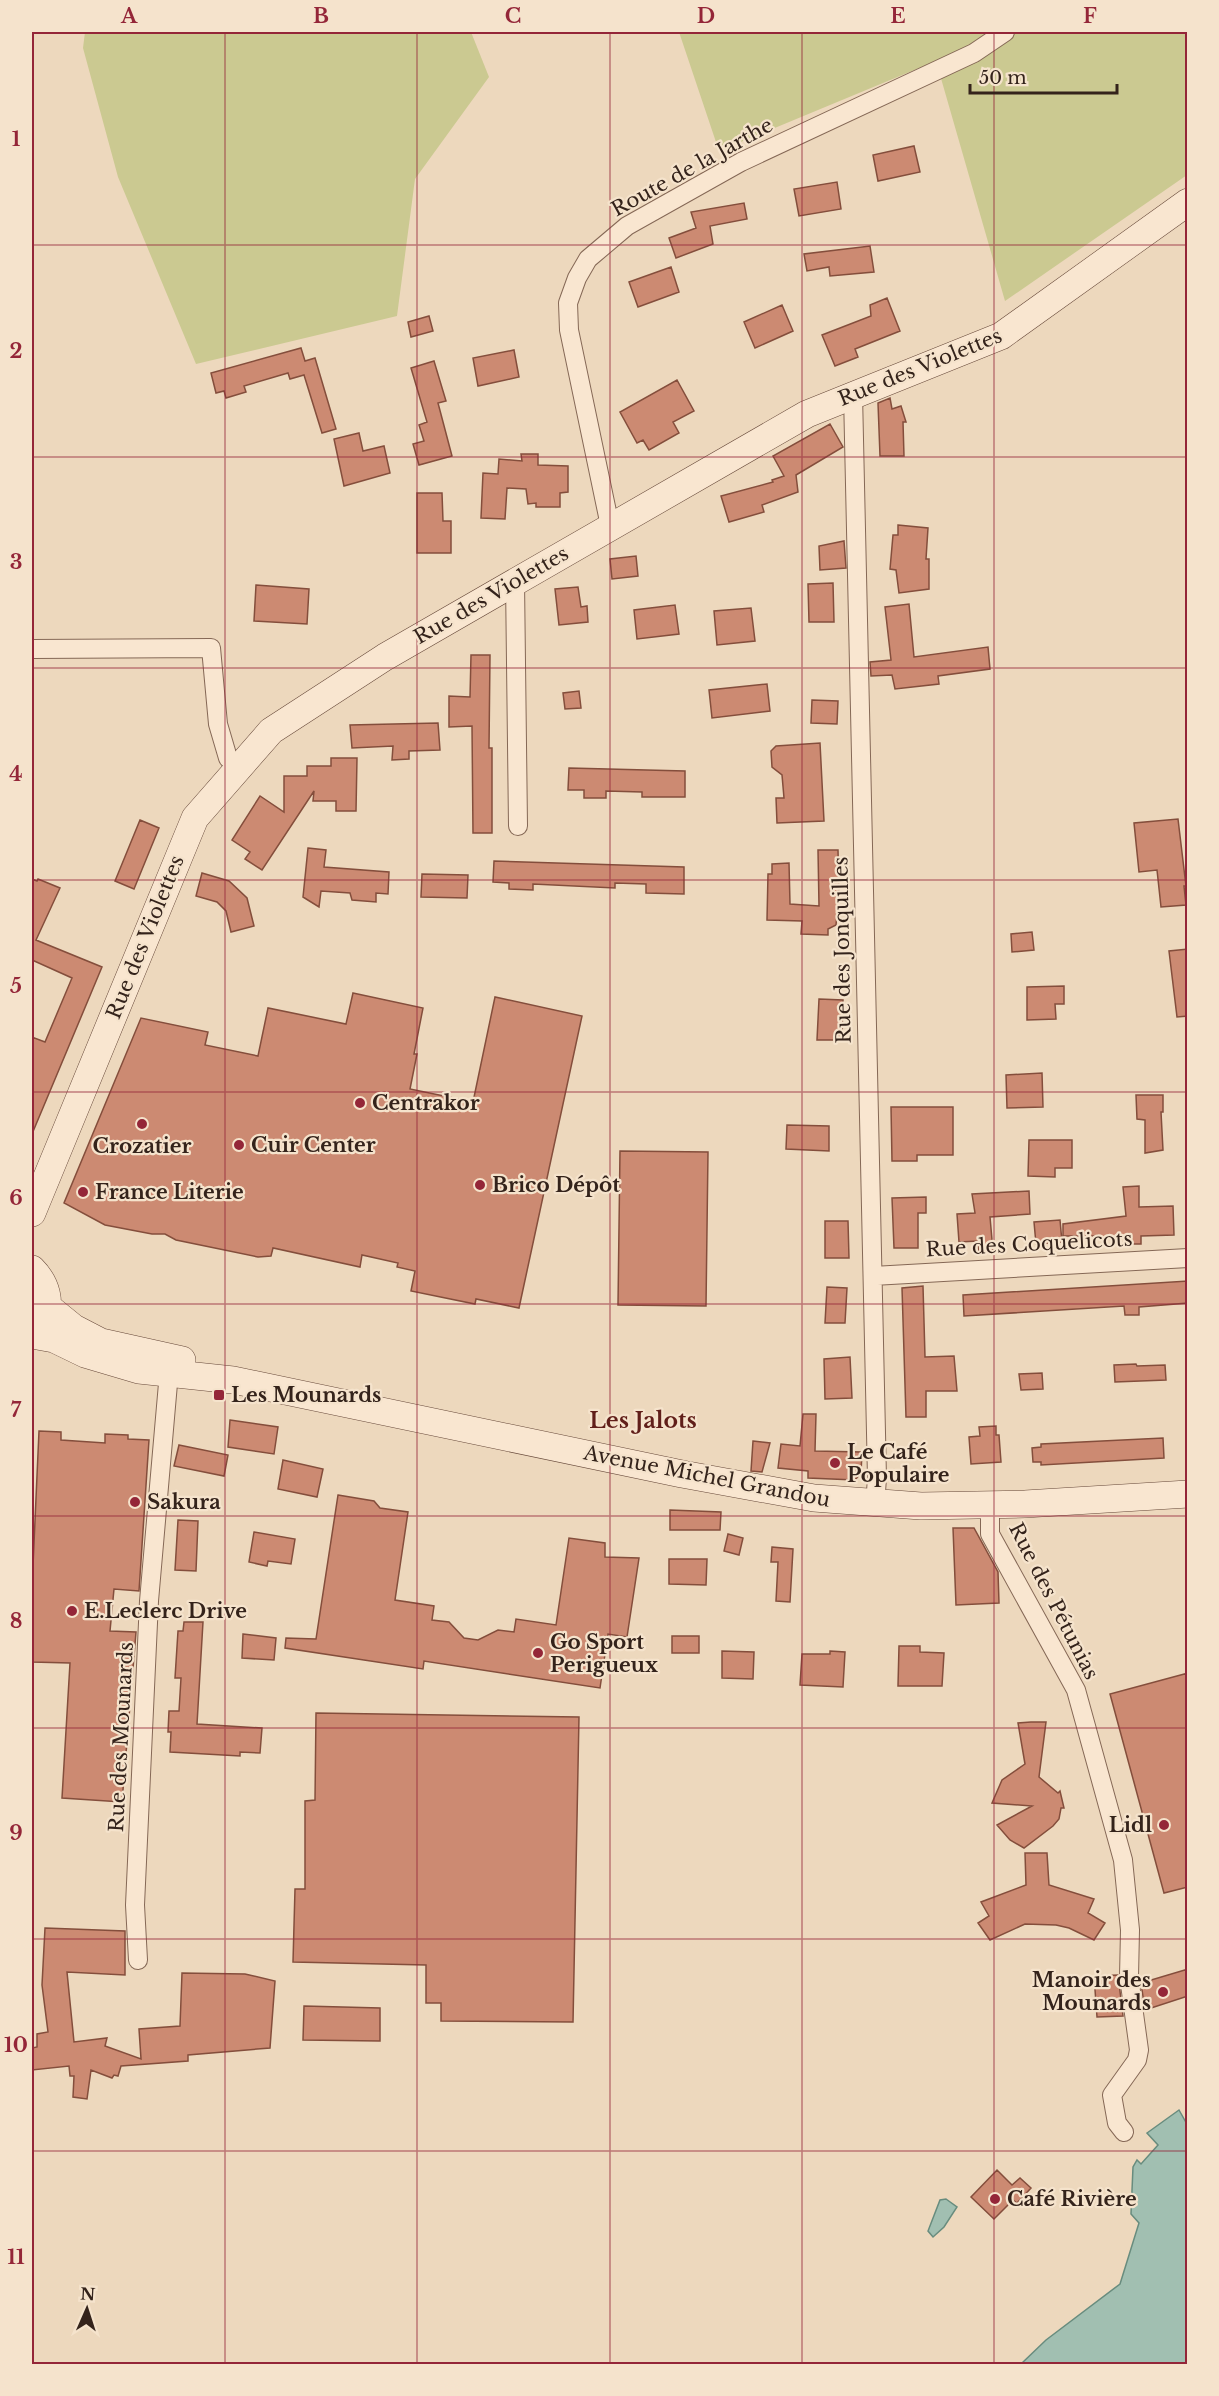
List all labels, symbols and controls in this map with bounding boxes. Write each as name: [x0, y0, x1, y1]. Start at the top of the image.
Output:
text: A: [120, 4, 138, 28]
text: B: [313, 4, 329, 28]
text: C: [505, 4, 521, 28]
text: D: [697, 4, 715, 28]
text: E: [890, 4, 906, 28]
text: F: [1083, 4, 1097, 28]
scale bar: [970, 57, 1117, 95]
text: 50 m: [979, 67, 1027, 89]
street label: Route de la Jarthe: [607, 113, 777, 221]
text: 1: [12, 127, 21, 151]
street label: Rue des Violettes: [835, 323, 1005, 411]
text: 2: [9, 339, 23, 363]
street label: Rue des Violettes: [410, 541, 572, 649]
text: 3: [10, 550, 22, 574]
text: 4: [9, 762, 23, 786]
street label: Rue des Violettes: [101, 852, 189, 1022]
street label: Rue des Jonquilles: [828, 856, 856, 1044]
text: 5: [10, 974, 22, 998]
place label: Centrakor: [372, 1091, 480, 1115]
marker: Centrakor: [353, 1096, 367, 1110]
marker: Crozatier: [135, 1117, 149, 1131]
place label: Cuir Center: [251, 1133, 376, 1157]
place label: Crozatier: [93, 1134, 191, 1158]
marker: Cuir Center: [232, 1138, 246, 1152]
place label: Brico Dépôt: [492, 1173, 620, 1197]
marker: Brico Dépôt: [473, 1178, 487, 1192]
place label: France Literie: [95, 1180, 244, 1204]
marker: France Literie: [76, 1185, 90, 1199]
text: 6: [9, 1186, 23, 1210]
street label: Rue des Coquelicots: [925, 1227, 1133, 1261]
place label: Les Mounards: [231, 1383, 381, 1407]
marker: Les Mounards: [212, 1388, 226, 1402]
text: 7: [11, 1398, 22, 1422]
district label: Les Jalots: [589, 1407, 697, 1434]
street label: Avenue Michel Grandou: [581, 1440, 832, 1512]
place label: Le Café Populaire: [847, 1440, 950, 1487]
marker: Le Café Populaire: [828, 1456, 842, 1470]
place label: Sakura: [147, 1490, 221, 1514]
marker: Sakura: [128, 1495, 142, 1509]
street label: Rue des Pétunias: [1004, 1519, 1104, 1683]
place label: E.Leclerc Drive: [84, 1599, 247, 1623]
marker: E.Leclerc Drive: [65, 1604, 79, 1618]
text: 8: [10, 1609, 22, 1633]
place label: Go Sport Perigueux: [550, 1630, 658, 1677]
street label: Rue des Mounards: [104, 1641, 138, 1833]
marker: Go Sport Perigueux: [531, 1646, 545, 1660]
place label: Lidl: [1109, 1813, 1152, 1837]
marker: Lidl: [1157, 1818, 1171, 1832]
text: 9: [9, 1821, 23, 1845]
place label: Manoir des Mounards: [1032, 1968, 1151, 2015]
marker: Manoir des Mounards: [1156, 1985, 1170, 1999]
text: 10: [4, 2033, 28, 2057]
place label: Café Rivière: [1007, 2187, 1137, 2211]
marker: Café Rivière: [988, 2192, 1002, 2206]
text: 11: [7, 2245, 25, 2269]
north arrow: [57, 2279, 117, 2339]
text: N: [80, 2284, 96, 2304]

